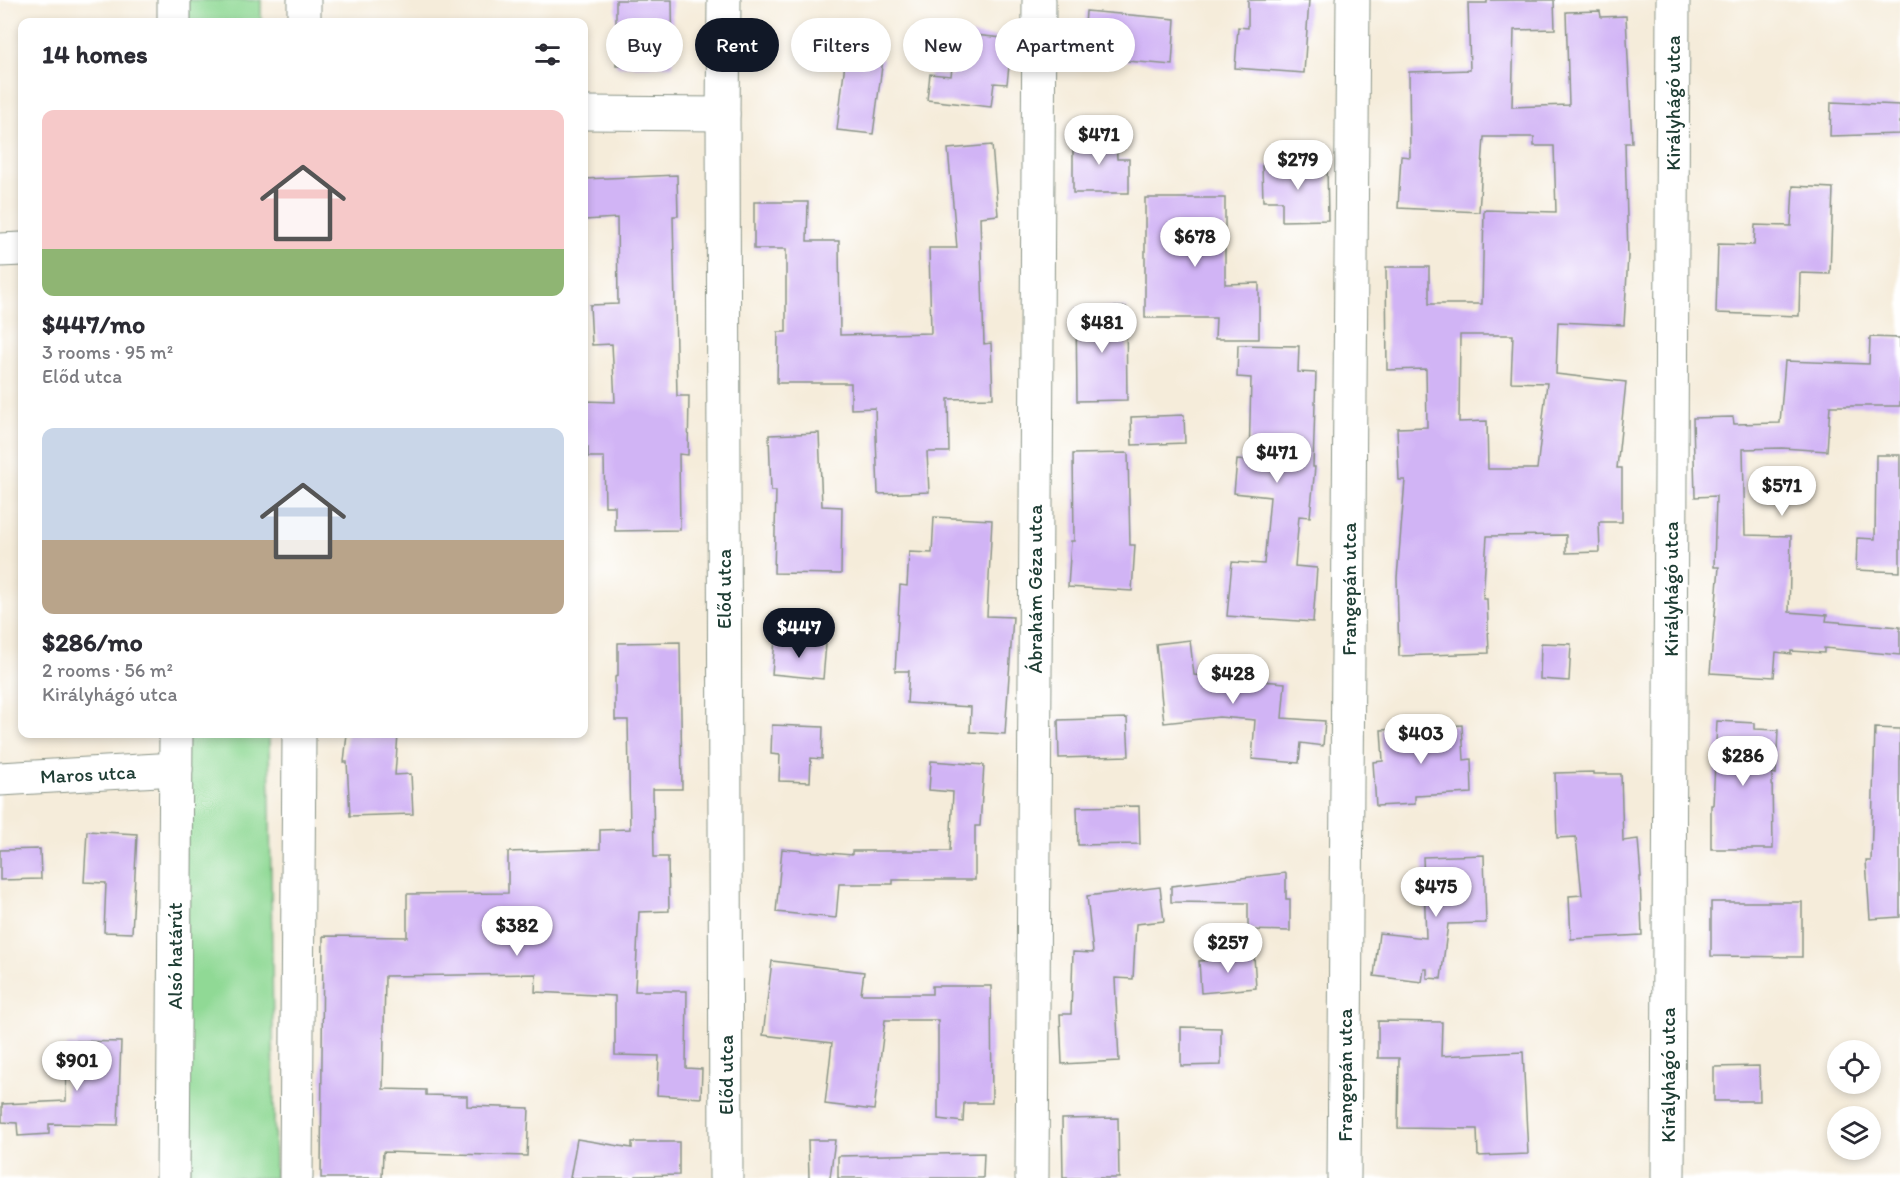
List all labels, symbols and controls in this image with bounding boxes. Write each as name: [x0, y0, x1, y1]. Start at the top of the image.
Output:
chip: Buy: [606, 18, 683, 72]
chip: Rent: [695, 18, 779, 72]
chip: Filters: [791, 18, 891, 72]
chip: New: [903, 18, 983, 72]
chip: Apartment: [995, 18, 1135, 72]
street label: Királyhágó utca: [1661, 35, 1685, 171]
text: 14 homes: [42, 38, 148, 70]
icon: filters: [531, 38, 564, 71]
pin: $471: [1063, 115, 1135, 166]
text: $471: [1078, 122, 1120, 146]
pin: $279: [1262, 140, 1334, 191]
text: $279: [1277, 147, 1319, 171]
icon: home: [249, 149, 357, 257]
pin: $678: [1159, 217, 1231, 268]
text: $678: [1174, 224, 1216, 248]
pin: $481: [1066, 303, 1138, 354]
text: $447/mo: [42, 308, 145, 340]
text: $481: [1081, 310, 1123, 334]
text: 3 rooms · 95 m²: [42, 340, 173, 364]
text: Előd utca: [42, 364, 122, 388]
pin: $471: [1241, 433, 1313, 484]
text: $471: [1256, 440, 1298, 464]
pin: $571: [1746, 466, 1818, 517]
icon: home: [249, 467, 357, 575]
text: $571: [1762, 473, 1802, 497]
street label: Ábrahám Géza utca: [1023, 504, 1047, 674]
street label: Királyhágó utca: [1659, 521, 1683, 657]
street label: Frangepán utca: [1337, 522, 1361, 656]
street label: Előd utca: [712, 549, 736, 629]
pin: $447: [763, 608, 835, 659]
text: $447: [777, 615, 821, 639]
text: $286/mo: [42, 626, 143, 658]
pin: $428: [1197, 654, 1269, 705]
text: 2 rooms · 56 m²: [42, 658, 173, 682]
text: $428: [1211, 661, 1255, 685]
text: Királyhágó utca: [42, 682, 177, 706]
pin: $403: [1385, 714, 1457, 765]
text: $403: [1398, 721, 1444, 745]
pin: $286: [1707, 736, 1779, 787]
text: $286: [1722, 743, 1764, 767]
street label: Maros utca: [39, 759, 137, 788]
pin: $475: [1400, 867, 1472, 918]
text: $475: [1415, 874, 1457, 898]
street label: Alsó határút: [163, 902, 187, 1010]
pin: $382: [481, 906, 553, 957]
text: $382: [496, 913, 538, 937]
pin: $257: [1192, 923, 1264, 974]
text: $257: [1207, 930, 1249, 954]
street label: Királyhágó utca: [1656, 1007, 1680, 1143]
street label: Frangepán utca: [1333, 1008, 1357, 1142]
street label: Előd utca: [714, 1035, 738, 1115]
map controls: [1827, 1040, 1881, 1160]
button: locate: [1827, 1040, 1881, 1094]
pin: $901: [41, 1041, 113, 1092]
text: $901: [56, 1048, 98, 1072]
button: layers: [1827, 1106, 1881, 1160]

